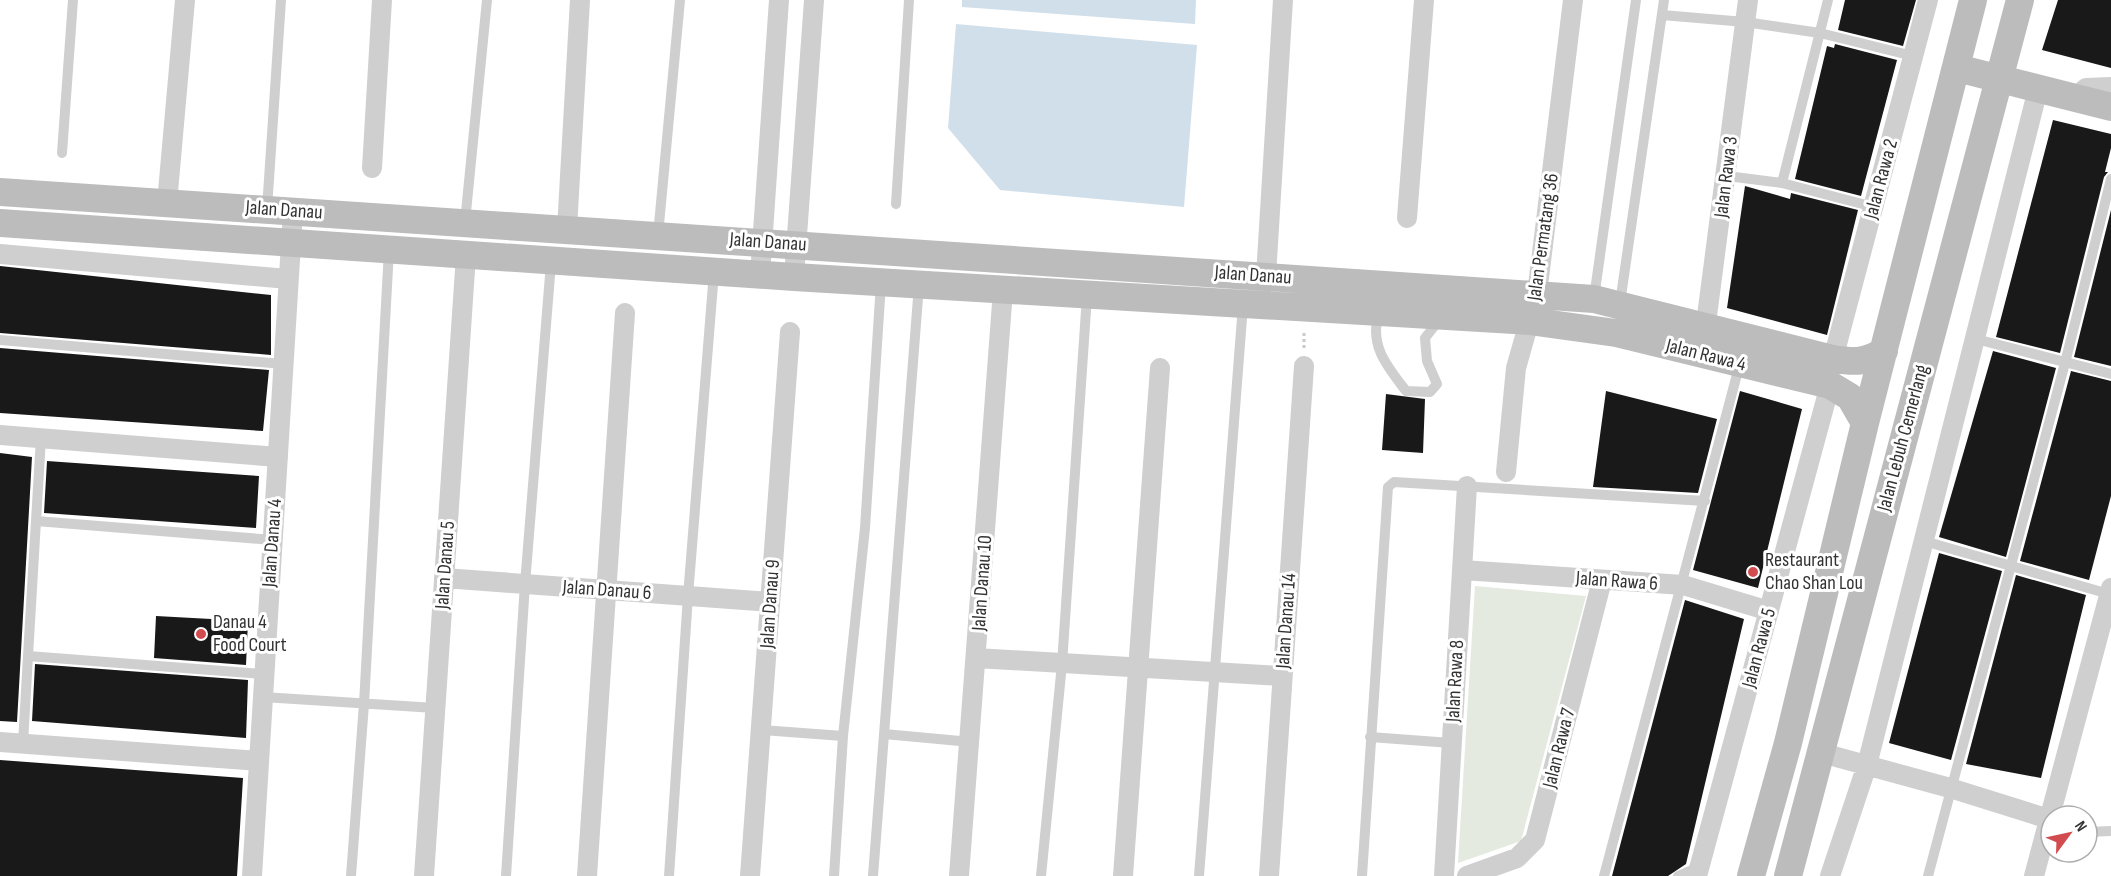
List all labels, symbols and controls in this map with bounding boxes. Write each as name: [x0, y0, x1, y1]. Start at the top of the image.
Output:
street label: Jalan Rawa 3: [1709, 135, 1743, 220]
street label: Jalan Rawa 2: [1859, 136, 1903, 222]
street label: Jalan Permatang 36: [1522, 172, 1564, 303]
street label: Jalan Danau: [244, 195, 323, 225]
street label: Jalan Danau: [728, 227, 807, 257]
street label: Jalan Danau: [1213, 260, 1292, 290]
street label: Jalan Rawa 4: [1662, 333, 1749, 377]
street label: Jalan Lebuh Cemerlang: [1872, 362, 1934, 515]
street label: Jalan Danau 4: [257, 498, 287, 589]
street label: Jalan Danau 5: [430, 520, 460, 611]
street label: Jalan Danau 10: [967, 534, 997, 633]
place label: Restaurant Chao Shan Lou: [1765, 548, 1863, 595]
street label: Jalan Danau 9: [755, 559, 785, 650]
marker: Restaurant Chao Shan Lou: [1746, 565, 1760, 579]
street label: Jalan Rawa 6: [1574, 566, 1659, 596]
street label: Jalan Danau 14: [1271, 573, 1301, 670]
street label: Jalan Danau 6: [561, 575, 652, 605]
street label: Jalan Rawa 5: [1737, 606, 1781, 691]
place label: Danau 4 Food Court: [213, 610, 287, 657]
marker: Danau 4 Food Court: [194, 627, 208, 641]
street label: Jalan Rawa 8: [1441, 639, 1469, 724]
street label: Jalan Rawa 7: [1537, 706, 1580, 791]
north arrow: [2039, 804, 2099, 864]
text: N: [2070, 818, 2091, 835]

